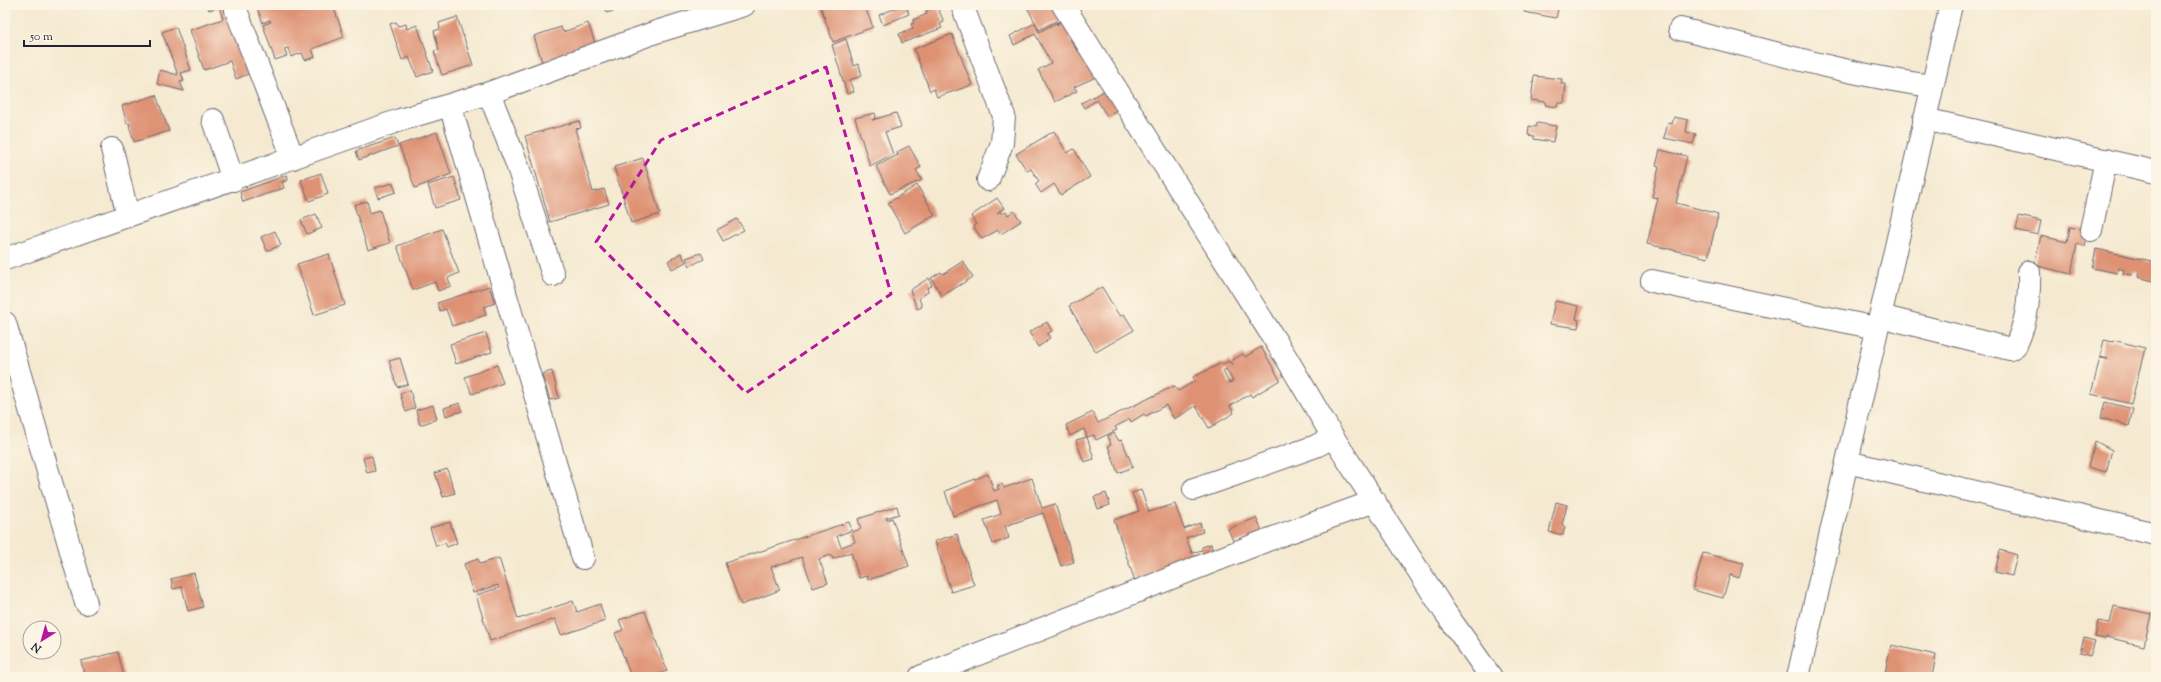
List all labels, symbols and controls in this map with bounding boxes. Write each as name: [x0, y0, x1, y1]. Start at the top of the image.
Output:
scale bar: [24, 22, 150, 48]
text: 50 m: [29, 28, 53, 46]
north arrow: [22, 620, 62, 660]
text: N: [28, 638, 46, 657]

